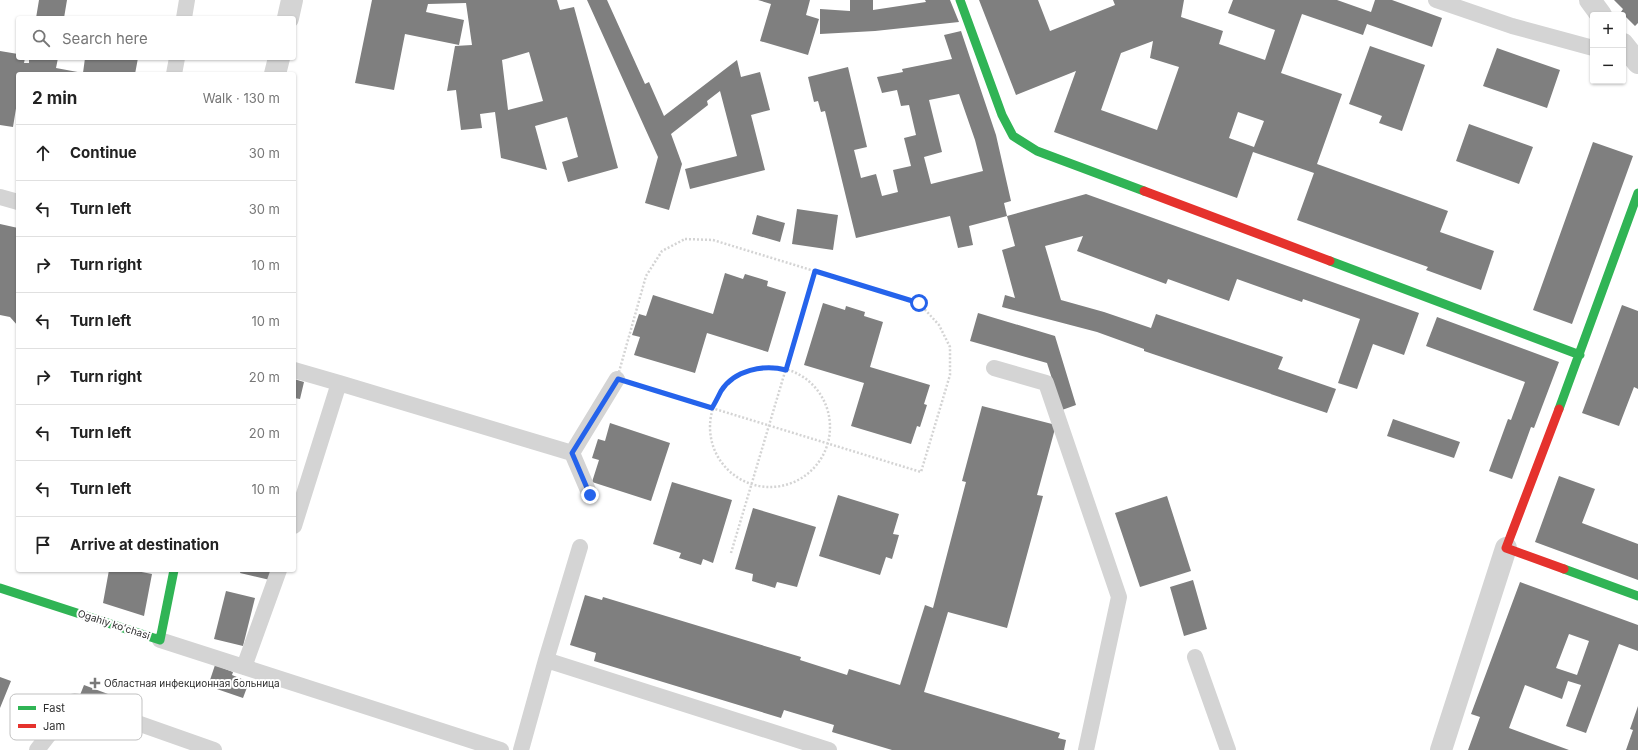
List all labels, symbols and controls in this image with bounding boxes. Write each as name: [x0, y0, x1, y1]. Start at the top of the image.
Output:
map controls: [1590, 12, 1626, 84]
button: +: [1590, 12, 1626, 48]
search box: [16, 16, 296, 60]
icon: search: [30, 27, 52, 49]
text: Search here: [62, 29, 148, 48]
button: −: [1590, 48, 1626, 84]
text: 2 min: [32, 88, 77, 108]
text: Walk · 130 m: [203, 90, 280, 106]
icon: ahead: [32, 142, 54, 164]
text: Continue: [70, 143, 137, 162]
text: 30 m: [249, 145, 280, 161]
icon: left: [32, 198, 54, 220]
text: Turn left: [70, 199, 131, 218]
text: 30 m: [249, 201, 280, 217]
icon: right: [32, 254, 54, 276]
text: Turn right: [70, 255, 142, 274]
text: 10 m: [251, 257, 280, 273]
route start: [910, 294, 928, 312]
icon: left: [32, 310, 54, 332]
text: Turn left: [70, 311, 131, 330]
text: 10 m: [251, 313, 280, 329]
icon: right: [32, 366, 54, 388]
text: Turn right: [70, 367, 142, 386]
text: 20 m: [249, 369, 280, 385]
icon: left: [32, 422, 54, 444]
text: Turn left: [70, 423, 131, 442]
text: 20 m: [249, 425, 280, 441]
icon: left: [32, 478, 54, 500]
text: Turn left: [70, 479, 131, 498]
text: 10 m: [251, 481, 280, 497]
route end: [581, 486, 599, 504]
icon: arrive: [32, 534, 54, 556]
text: Arrive at destination: [70, 535, 219, 554]
street label: Ogahiy koʻchasi: [76, 607, 152, 641]
marker: Областная инфекционная больница: [89, 677, 101, 689]
place label: Областная инфекционная больница: [104, 677, 280, 689]
legend: [10, 694, 142, 740]
text: Fast: [43, 701, 65, 715]
text: Jam: [43, 719, 65, 733]

